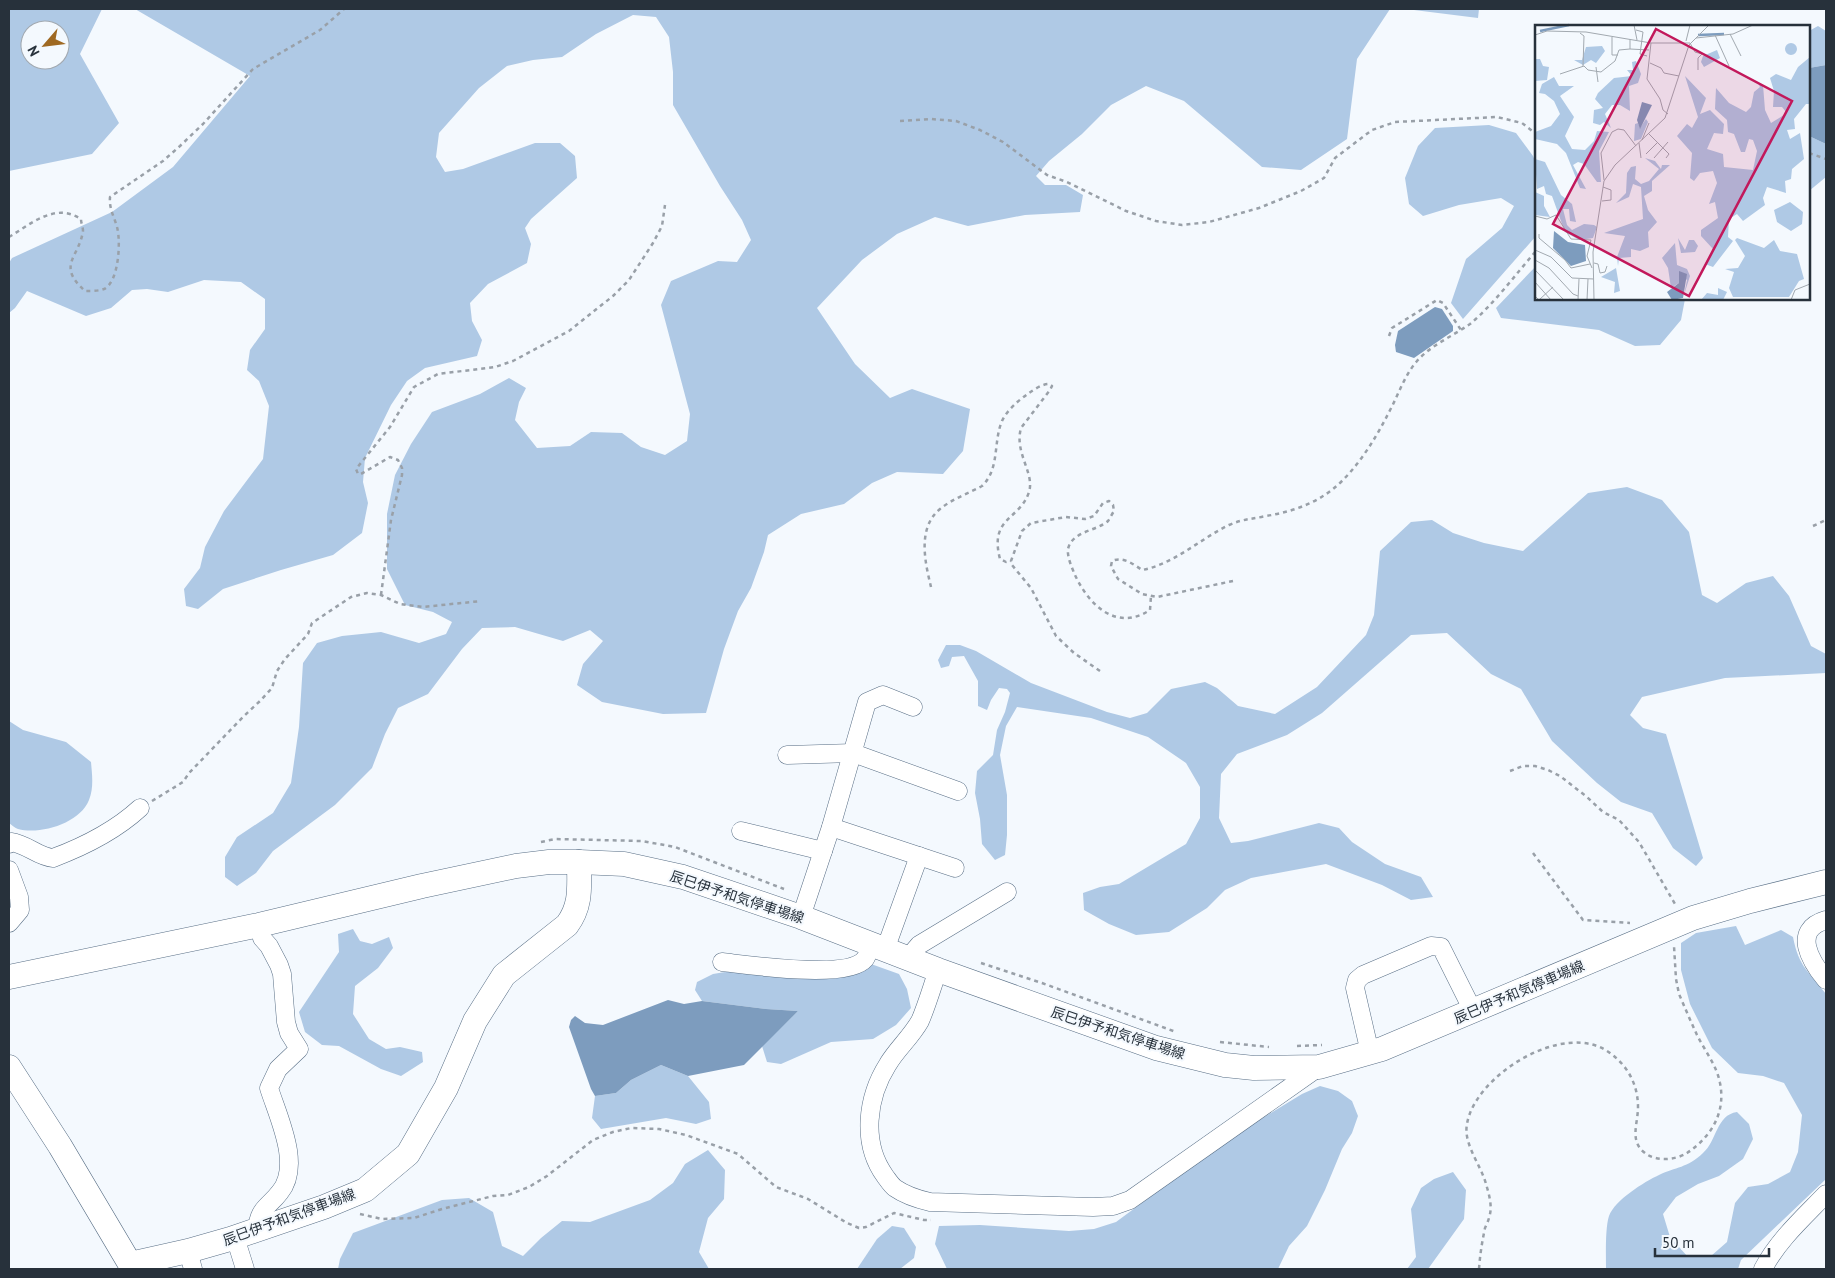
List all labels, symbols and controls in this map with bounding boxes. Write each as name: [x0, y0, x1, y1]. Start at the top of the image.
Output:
north arrow: [20, 20, 70, 70]
inset map: [1535, 25, 1810, 300]
text: N: [23, 43, 44, 59]
street label: 辰巳伊予和気停車場線: [668, 867, 806, 927]
street label: 辰巳伊予和気停車場線: [1451, 956, 1587, 1028]
street label: 辰巳伊予和気停車場線: [1049, 1003, 1187, 1063]
street label: 辰巳伊予和気停車場線: [220, 1185, 358, 1249]
scale bar: [1655, 1226, 1769, 1258]
text: 50 m: [1662, 1233, 1695, 1252]

